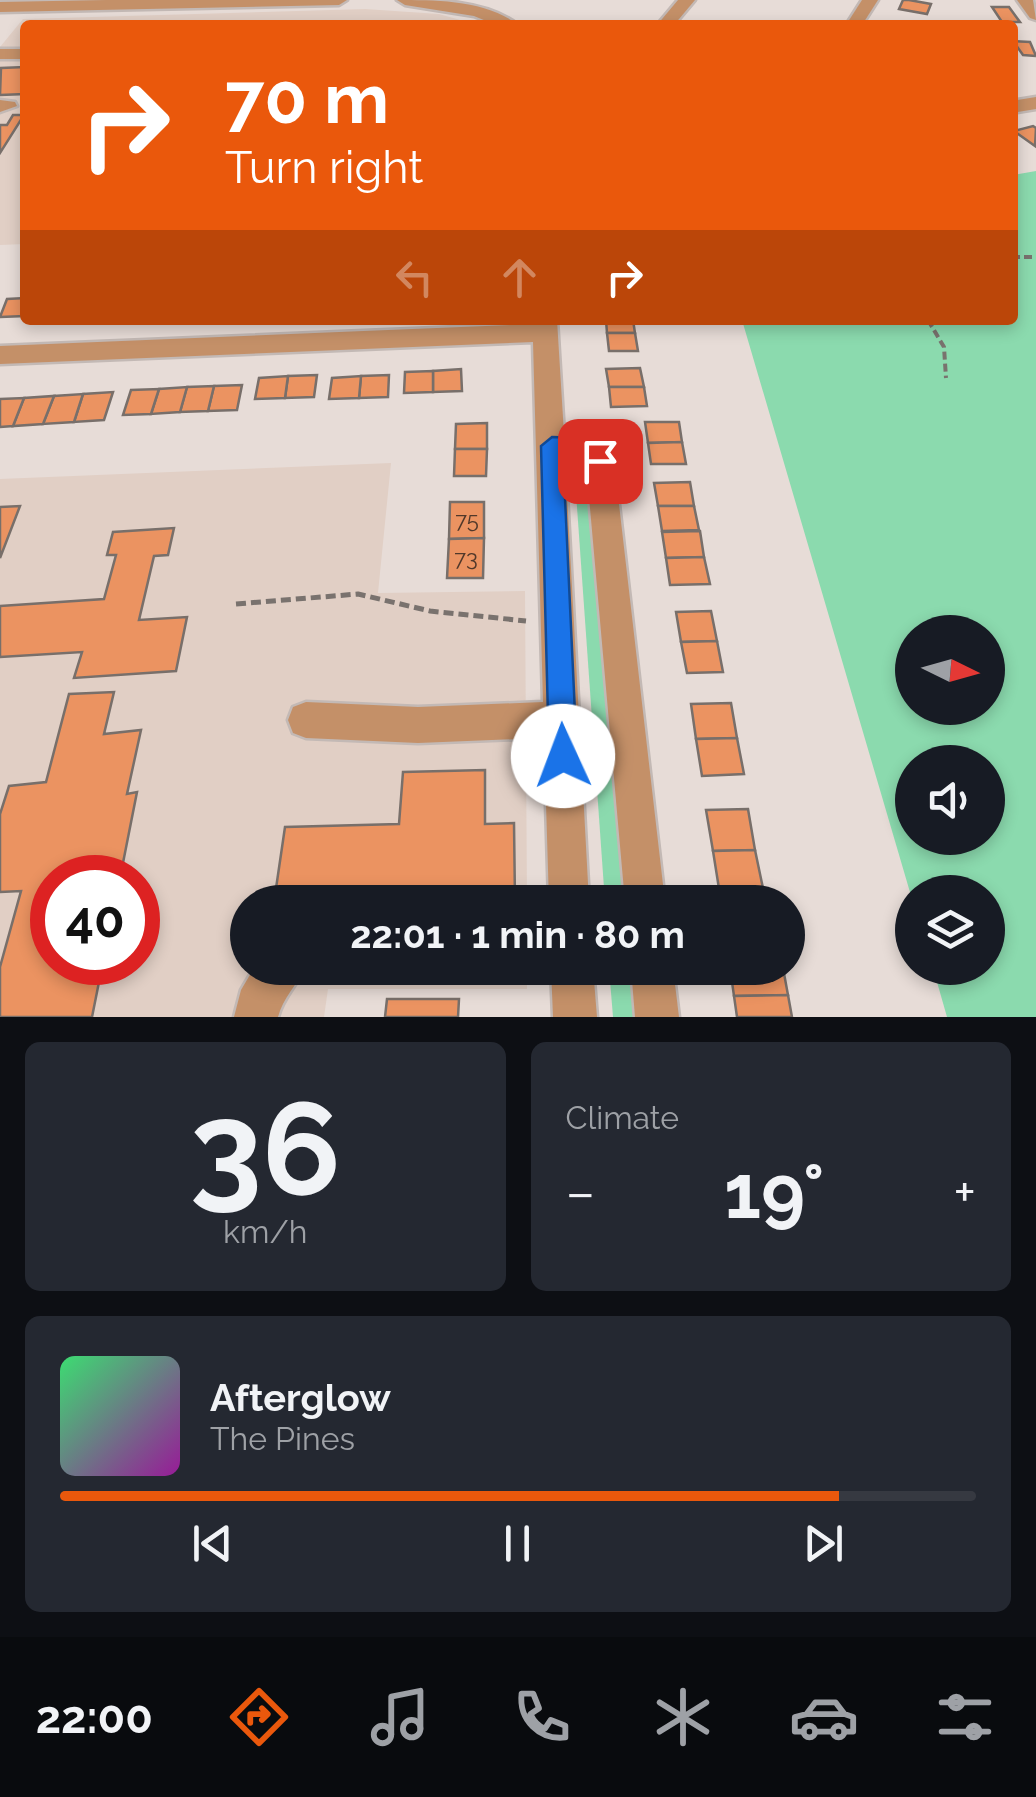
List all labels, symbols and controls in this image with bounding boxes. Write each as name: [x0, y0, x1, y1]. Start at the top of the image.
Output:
text: 70 m: [225, 57, 389, 139]
icon: right: [60, 60, 190, 190]
text: Turn right: [225, 141, 423, 194]
icon: left: [387, 250, 442, 305]
icon: ahead: [492, 250, 547, 305]
icon: right: [597, 250, 652, 305]
pin: [558, 419, 643, 504]
icon: arrive: [573, 434, 628, 489]
house number: 75: [455, 507, 479, 533]
house number: 73: [454, 545, 478, 571]
north arrow: [895, 615, 1005, 725]
map controls: [895, 615, 1005, 985]
position arrow: [511, 704, 615, 808]
button: sound: [895, 745, 1005, 855]
speed limit sign: 40: [30, 855, 160, 985]
button: layers: [895, 875, 1005, 985]
text: 22:01 · 1 min · 80 m: [350, 912, 685, 957]
text: 36: [190, 1072, 341, 1224]
text: Climate: [566, 1099, 679, 1136]
text: 19°: [724, 1147, 824, 1236]
text: −: [566, 1160, 595, 1225]
text: +: [953, 1160, 976, 1225]
text: km/h: [223, 1213, 307, 1250]
text: Afterglow: [210, 1375, 391, 1420]
text: The Pines: [210, 1420, 355, 1457]
icon: previous: [185, 1516, 240, 1571]
icon: pause: [490, 1516, 545, 1571]
icon: next: [796, 1516, 851, 1571]
icon: directions: [224, 1682, 294, 1752]
icon: music: [365, 1682, 435, 1752]
icon: phone: [507, 1682, 577, 1752]
icon: climate: [648, 1682, 718, 1752]
icon: car: [789, 1682, 859, 1752]
icon: filters: [930, 1682, 1000, 1752]
text: 22:00: [36, 1691, 153, 1744]

